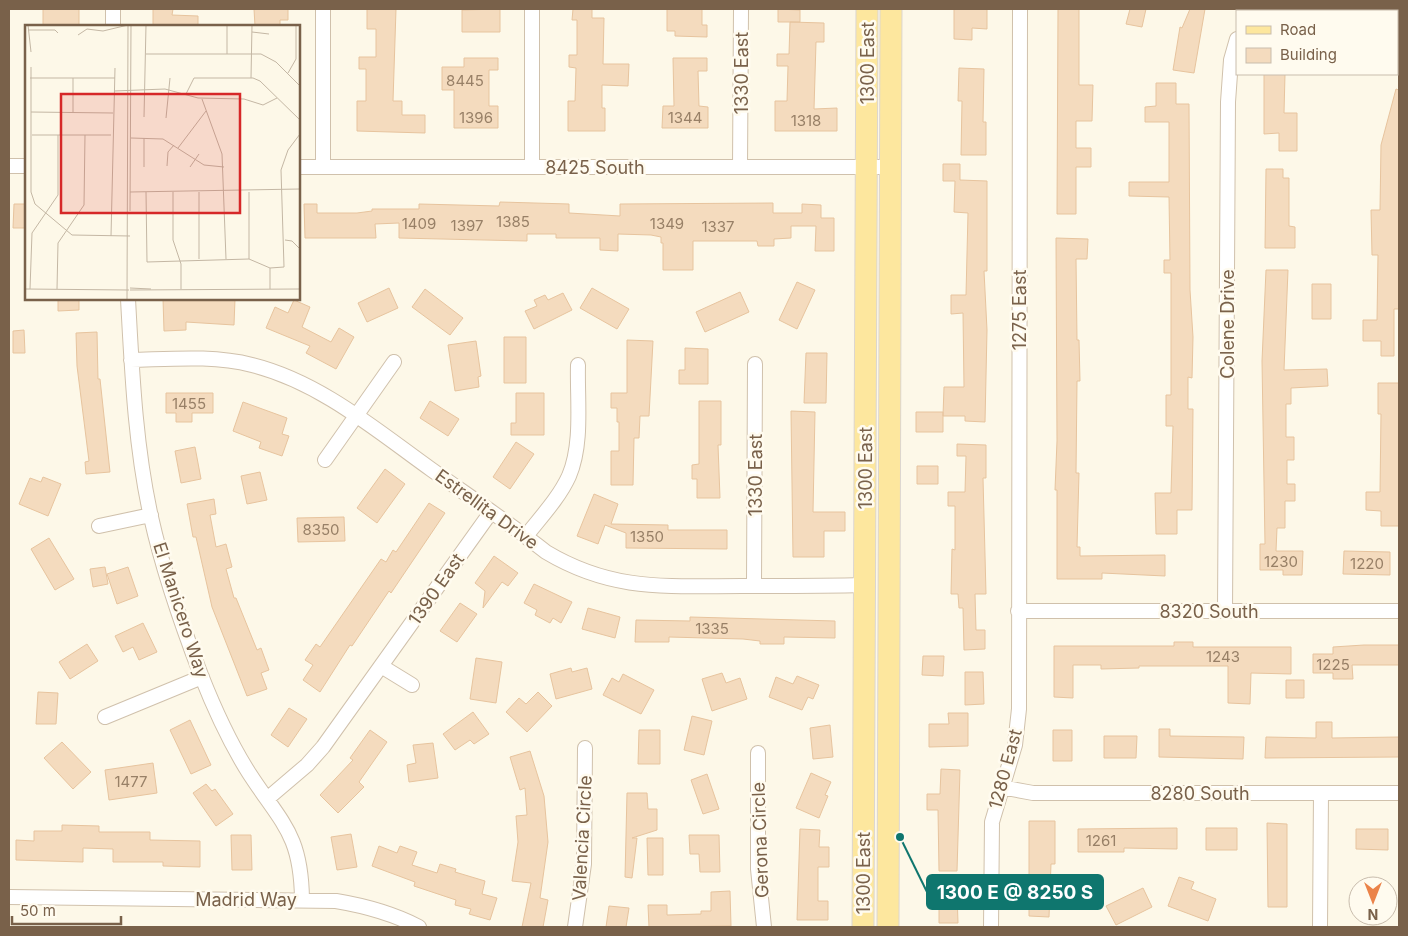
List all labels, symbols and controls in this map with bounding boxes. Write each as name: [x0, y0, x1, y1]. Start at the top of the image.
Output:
legend: [1236, 10, 1398, 75]
text: Road: [1280, 20, 1316, 39]
street label: 1300 East: [857, 22, 878, 104]
inset map: [25, 25, 300, 300]
street label: 1330 East: [731, 32, 752, 114]
text: Building: [1280, 45, 1337, 64]
house number: 8445: [446, 71, 484, 90]
house number: 1396: [459, 108, 493, 127]
house number: 1344: [668, 108, 702, 127]
house number: 1318: [791, 111, 821, 130]
street label: 8425 South: [545, 157, 645, 178]
house number: 1385: [496, 212, 530, 231]
house number: 1409: [402, 214, 436, 233]
house number: 1349: [650, 214, 684, 233]
house number: 1397: [451, 216, 483, 235]
house number: 1337: [701, 217, 735, 236]
street label: Colene Drive: [1217, 269, 1238, 379]
street label: 1275 East: [1009, 270, 1030, 350]
house number: 1455: [172, 394, 206, 413]
street label: 1300 East: [855, 427, 876, 509]
street label: 1330 East: [745, 434, 766, 516]
street label: Estrellita Drive: [431, 465, 543, 553]
house number: 8350: [302, 520, 340, 539]
house number: 1350: [630, 527, 664, 546]
street label: El Manicero Way: [149, 539, 213, 681]
street label: 1390 East: [404, 549, 468, 629]
house number: 1230: [1264, 552, 1298, 571]
house number: 1220: [1350, 554, 1384, 573]
street label: 8320 South: [1159, 601, 1259, 622]
house number: 1335: [695, 619, 729, 638]
house number: 1243: [1206, 647, 1240, 666]
house number: 1225: [1316, 655, 1350, 674]
street label: 1280 East: [984, 726, 1026, 811]
house number: 1477: [114, 772, 148, 791]
street label: Valencia Circle: [568, 775, 596, 901]
street label: Gerona Circle: [747, 782, 773, 898]
street label: 8280 South: [1150, 783, 1250, 804]
house number: 1261: [1086, 831, 1116, 850]
street label: 1300 East: [853, 832, 874, 914]
callout: 1300 E @ 8250 S: [927, 875, 1103, 909]
north arrow: [1348, 876, 1398, 926]
text: 1300 E @ 8250 S: [937, 881, 1093, 904]
street label: Madrid Way: [195, 889, 297, 910]
scale bar: [12, 894, 121, 926]
text: 50 m: [20, 901, 56, 920]
text: N: [1368, 906, 1378, 923]

